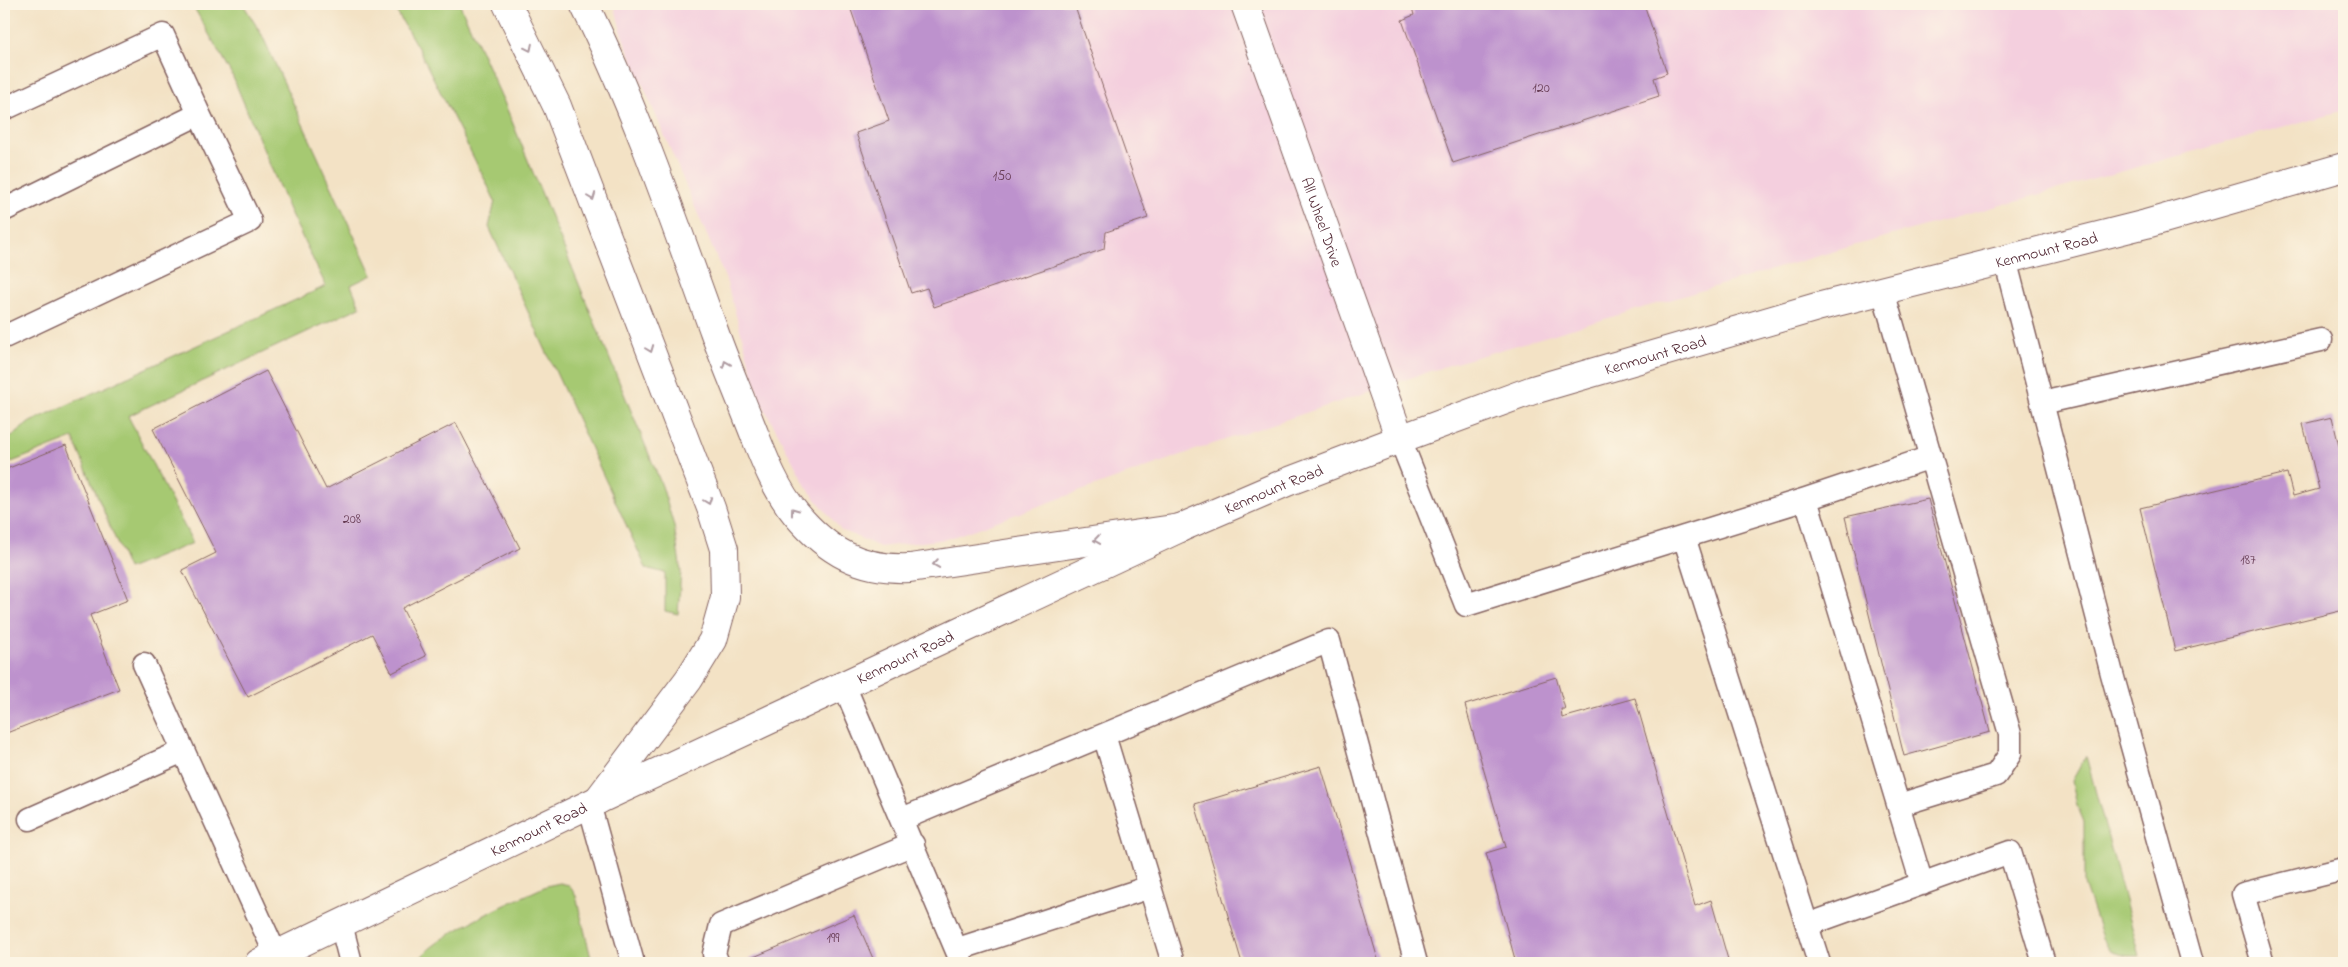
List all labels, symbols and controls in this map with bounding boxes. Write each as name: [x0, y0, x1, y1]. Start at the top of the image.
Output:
one-way arrow: [523, 42, 533, 51]
house number: 120: [1532, 78, 1550, 99]
house number: 150: [993, 166, 1011, 187]
street label: All Wheel Drive: [1294, 174, 1348, 271]
one-way arrow: [586, 192, 596, 201]
street label: Kenmount Road: [1993, 227, 2100, 276]
street label: Kenmount Road: [1602, 330, 1709, 382]
one-way arrow: [644, 344, 654, 353]
one-way arrow: [722, 360, 733, 369]
street label: Kenmount Road: [1221, 459, 1327, 522]
one-way arrow: [703, 496, 713, 504]
one-way arrow: [792, 508, 800, 517]
house number: 208: [343, 509, 361, 530]
one-way arrow: [1093, 534, 1101, 545]
house number: 187: [2240, 550, 2256, 571]
one-way arrow: [932, 558, 941, 568]
street label: Kenmount Road: [853, 625, 958, 691]
street label: Kenmount Road: [487, 797, 592, 864]
house number: 199: [827, 928, 840, 949]

